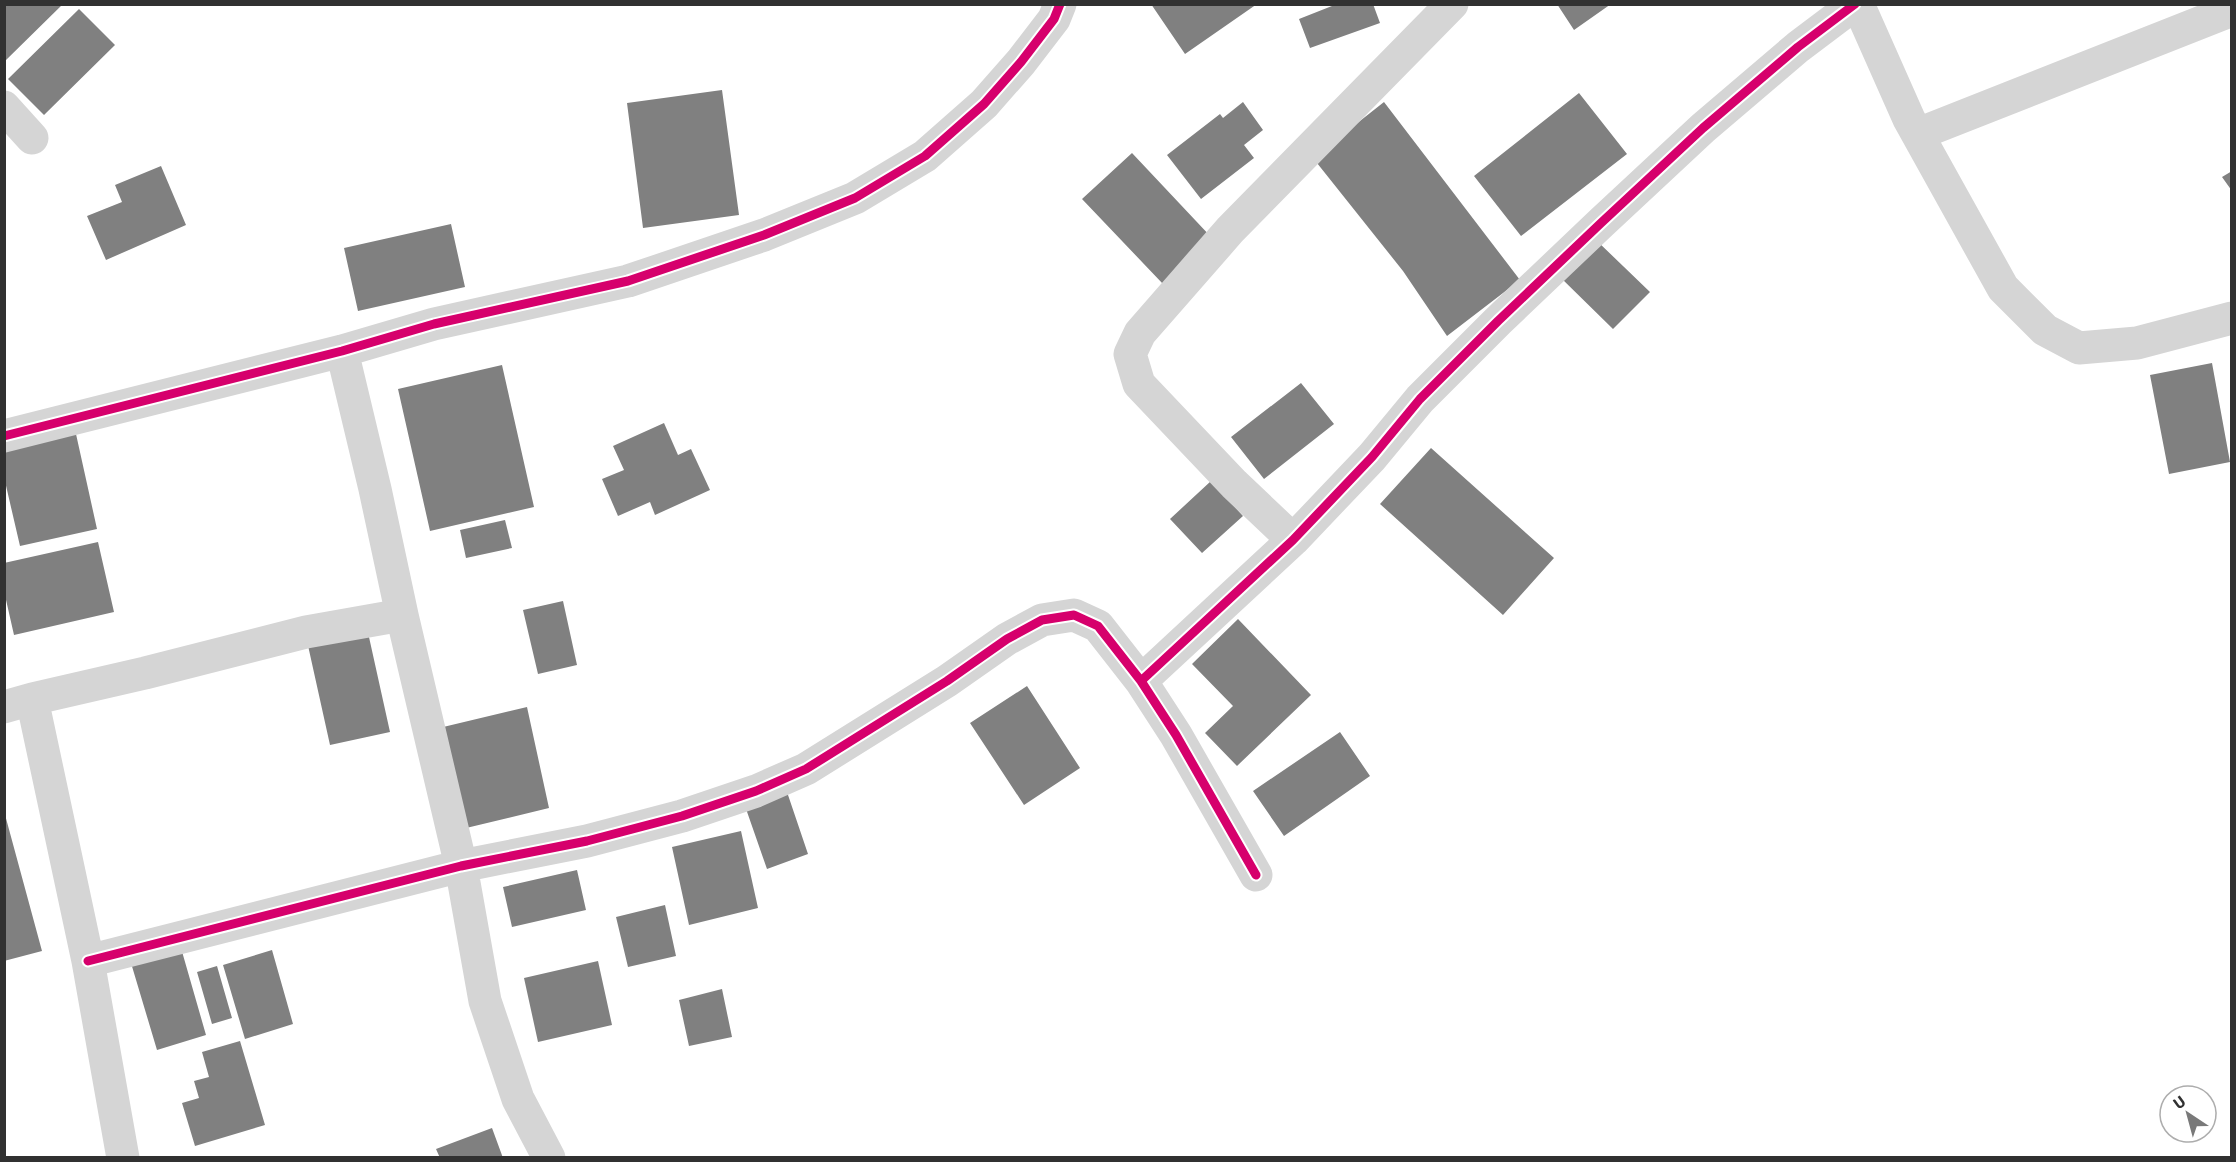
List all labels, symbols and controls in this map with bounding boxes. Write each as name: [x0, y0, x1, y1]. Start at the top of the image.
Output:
north arrow: [2158, 1084, 2218, 1144]
text: U: [2170, 1091, 2190, 1114]

